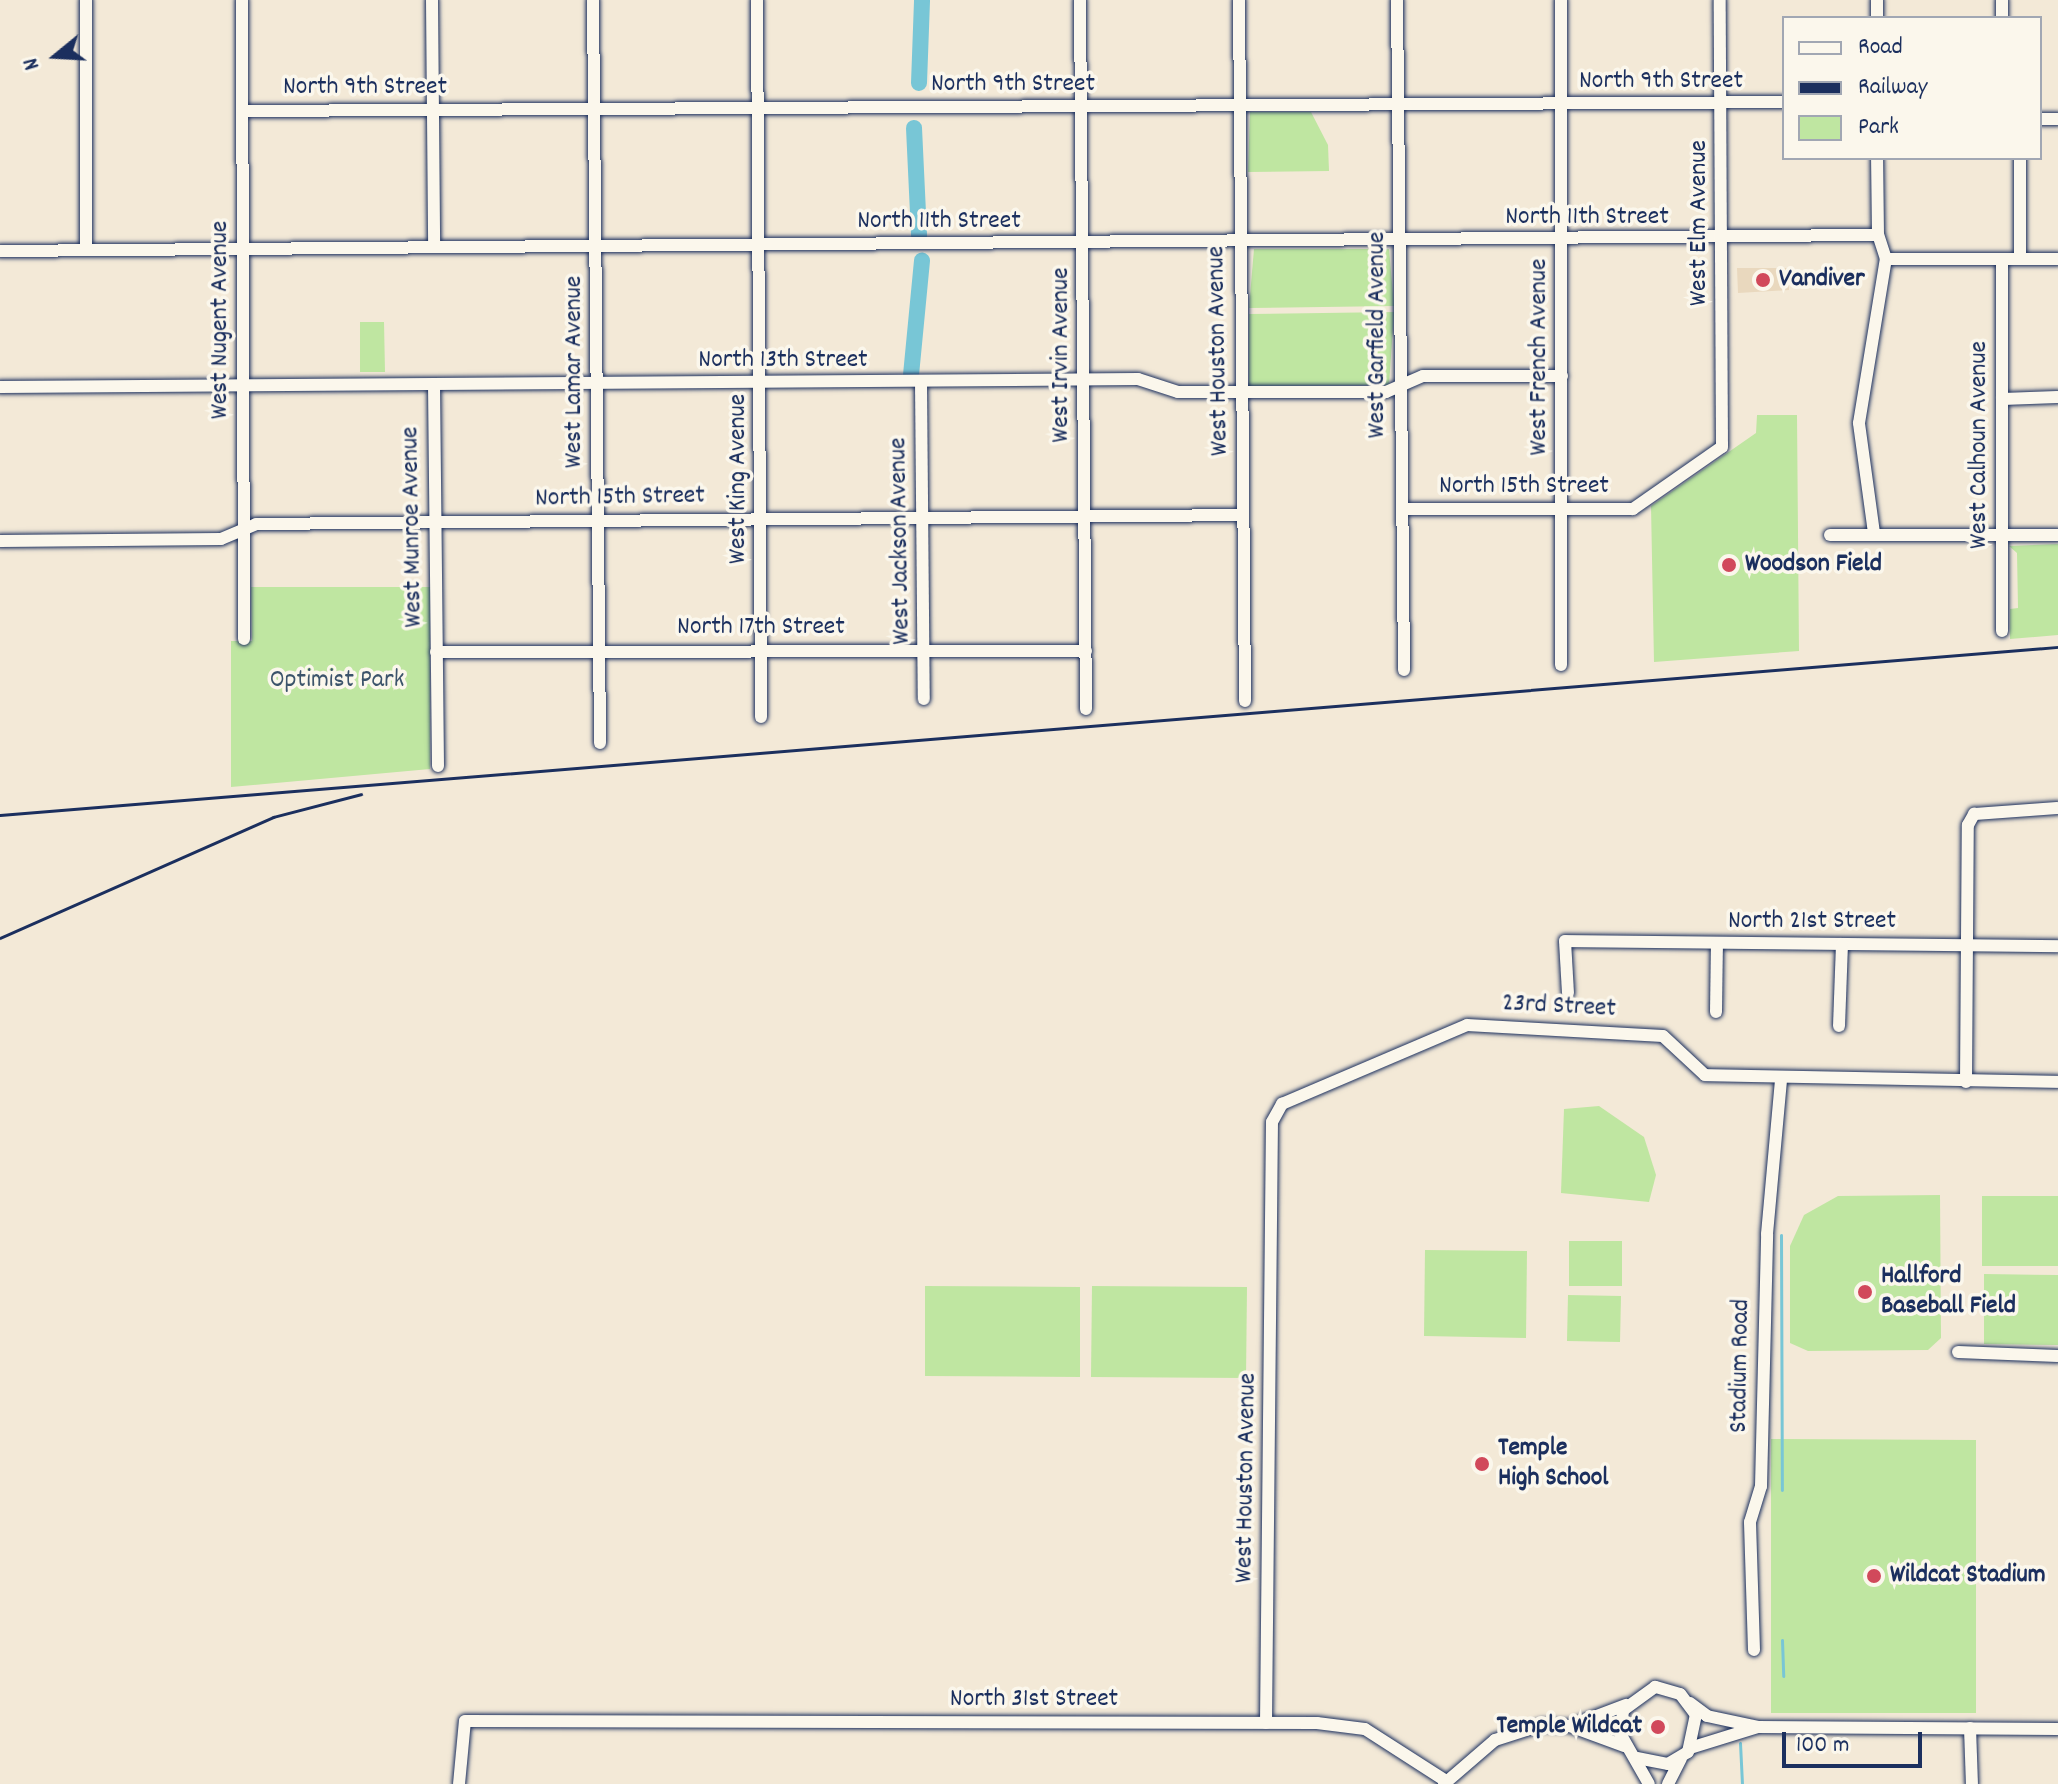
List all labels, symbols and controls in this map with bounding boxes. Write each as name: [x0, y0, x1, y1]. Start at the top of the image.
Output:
north arrow: [16, 16, 96, 96]
legend: [1782, 16, 2042, 160]
text: Road: [1858, 31, 1903, 65]
text: N: [16, 54, 49, 74]
street label: North 9th Street: [1579, 66, 1743, 98]
street label: North 9th Street: [931, 69, 1095, 101]
text: Railway: [1858, 71, 1927, 105]
street label: North 9th Street: [283, 72, 447, 104]
text: Park: [1858, 111, 1899, 145]
street label: West Elm Avenue: [1684, 140, 1716, 306]
street label: North 11th Street: [1505, 202, 1669, 234]
street label: North 11th Street: [857, 206, 1021, 238]
street label: West Nugent Avenue: [205, 221, 237, 419]
street label: West Garfield Avenue: [1362, 232, 1394, 438]
street label: West Houston Avenue: [1202, 246, 1236, 456]
street label: West French Avenue: [1524, 258, 1556, 456]
place label: Vandiver: [1779, 264, 1865, 296]
street label: West Irvin Avenue: [1046, 267, 1078, 443]
marker: Vandiver: [1754, 271, 1772, 289]
street label: West Lamar Avenue: [559, 276, 591, 468]
street label: West Calhoun Avenue: [1964, 341, 1996, 549]
street label: North 13th Street: [698, 345, 868, 377]
street label: West King Avenue: [723, 394, 755, 564]
street label: West Munroe Avenue: [396, 426, 430, 628]
street label: West Jackson Avenue: [884, 437, 918, 645]
street label: North 15th Street: [1439, 471, 1609, 503]
street label: North 15th Street: [535, 481, 705, 515]
place label: Woodson Field: [1745, 549, 1882, 581]
marker: Woodson Field: [1720, 556, 1738, 574]
street label: North 17th Street: [677, 612, 845, 644]
park label: Optimist Park: [270, 665, 404, 697]
street label: North 21st Street: [1728, 906, 1896, 938]
street label: 23rd Street: [1501, 988, 1617, 1026]
place label: Hallford Baseball Field: [1881, 1261, 2016, 1322]
marker: Hallford Baseball Field: [1856, 1283, 1874, 1301]
street label: Stadium Road: [1724, 1299, 1758, 1433]
street label: West Houston Avenue: [1230, 1373, 1264, 1583]
place label: Temple High School: [1498, 1433, 1608, 1494]
marker: Temple High School: [1473, 1455, 1491, 1473]
place label: Wildcat Stadium: [1890, 1560, 2046, 1592]
marker: Wildcat Stadium: [1865, 1567, 1883, 1585]
street label: North 31st Street: [950, 1684, 1118, 1716]
place label: Temple Wildcat: [1496, 1711, 1642, 1743]
scale bar: [1786, 1716, 1926, 1766]
marker: Temple Wildcat: [1649, 1718, 1667, 1736]
text: 100 m: [1796, 1729, 1849, 1763]

